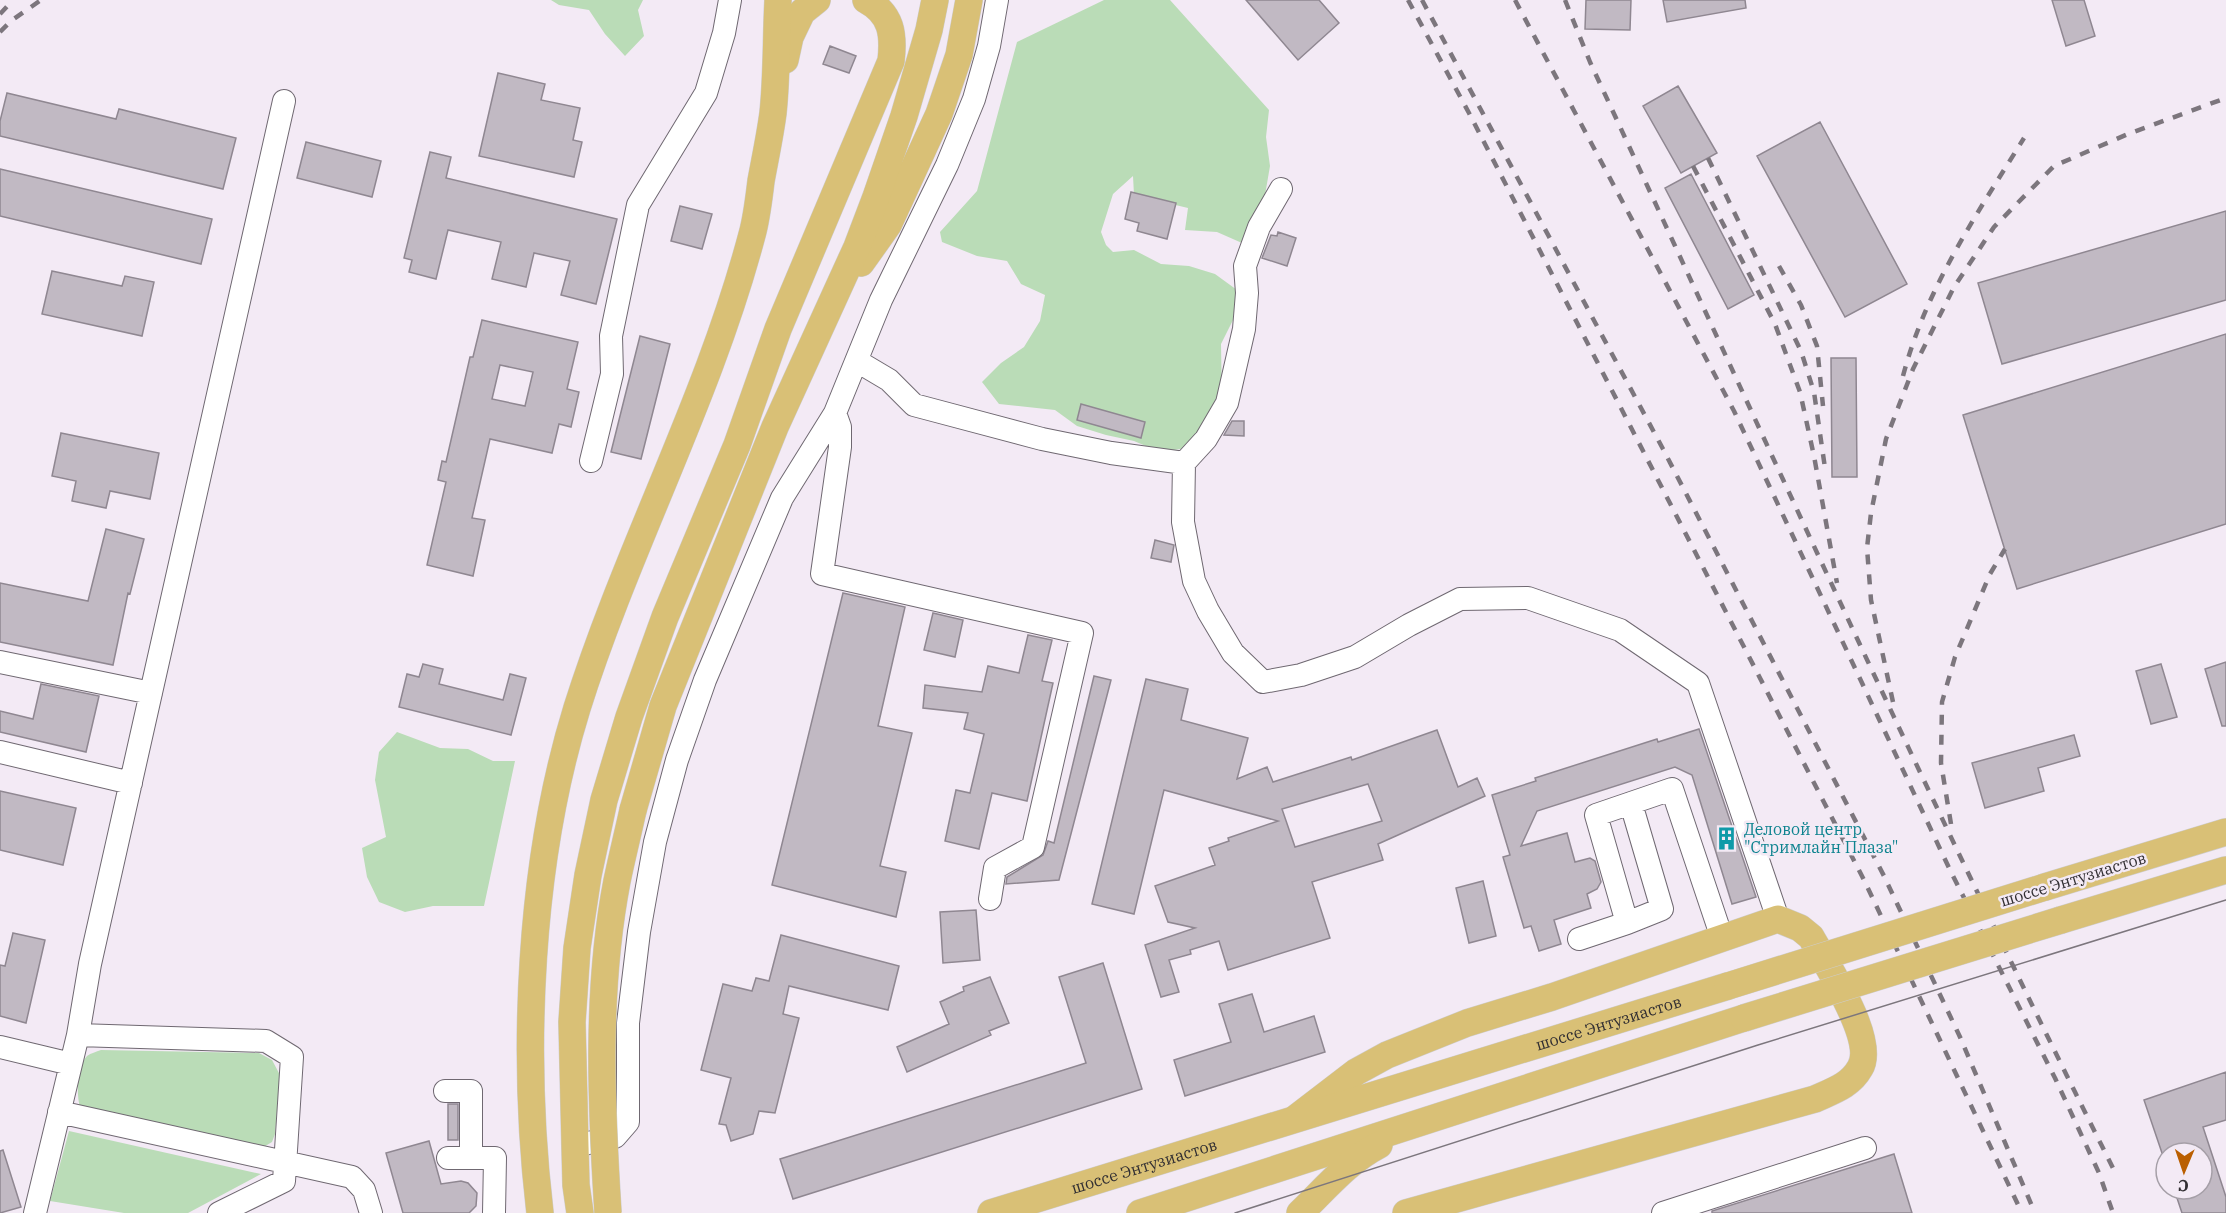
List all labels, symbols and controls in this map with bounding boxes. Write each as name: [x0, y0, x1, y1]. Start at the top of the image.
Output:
place label: Деловой центр "Стримлайн Плаза": [1744, 819, 1898, 857]
building icon: Деловой центр "Стримлайн Плаза": [1713, 825, 1739, 851]
street label: шоссе Энтузиастов: [1998, 847, 2148, 911]
street label: шоссе Энтузиастов: [1533, 991, 1684, 1055]
street label: шоссе Энтузиастов: [1069, 1134, 1219, 1198]
north arrow: [2154, 1141, 2214, 1201]
text: С: [2178, 1176, 2189, 1196]

